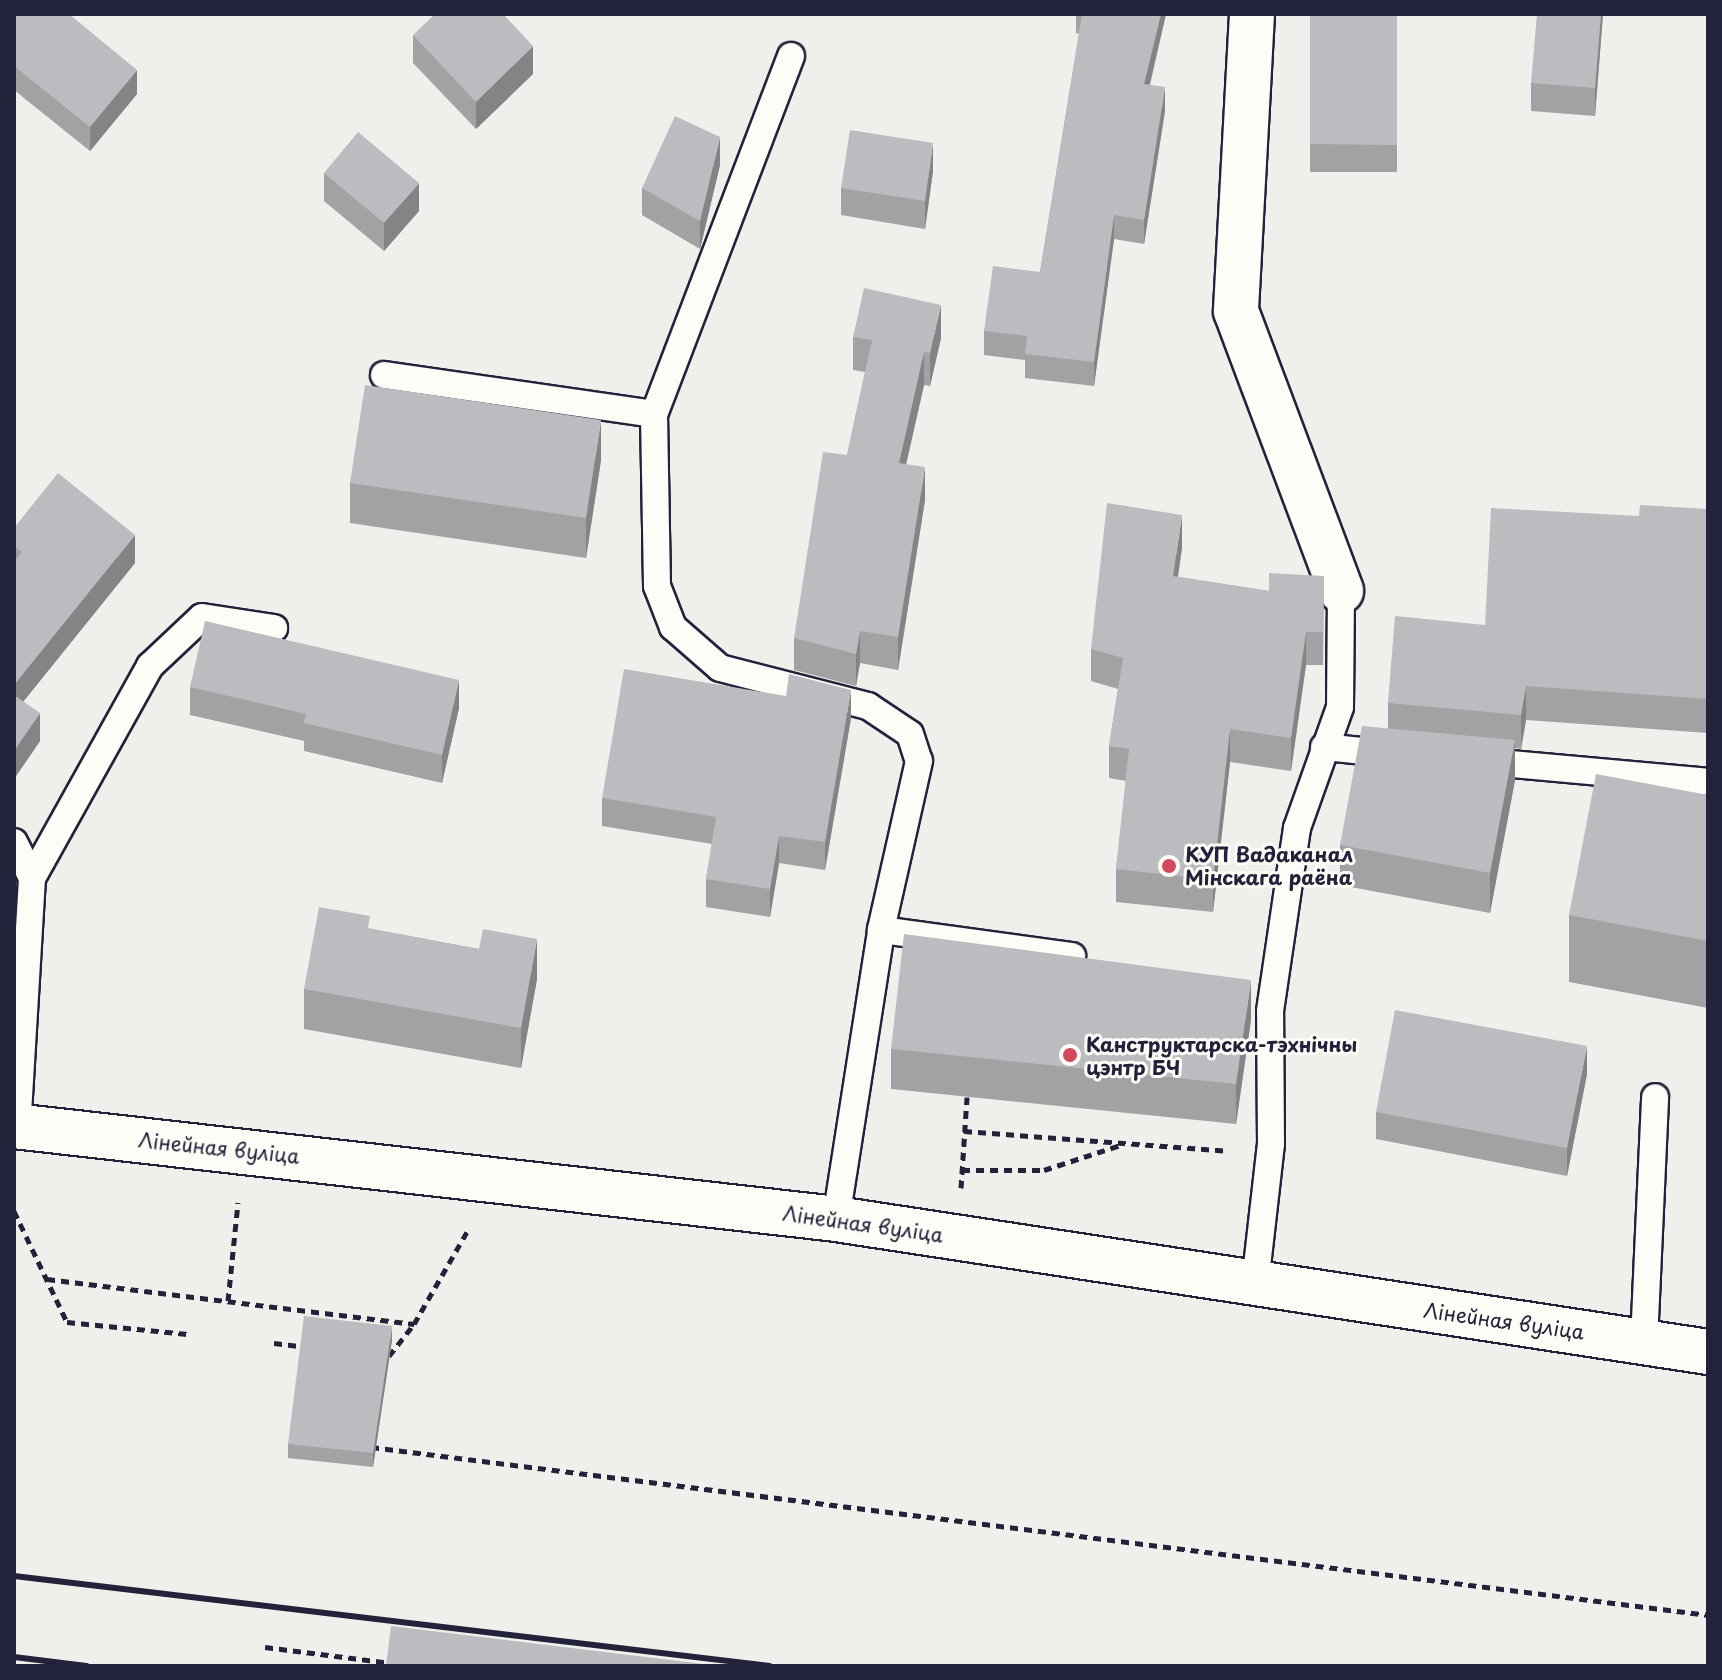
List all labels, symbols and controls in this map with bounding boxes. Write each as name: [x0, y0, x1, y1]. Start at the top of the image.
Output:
place label: КУП Вадаканал Мінскага раёна: [1185, 842, 1354, 889]
marker: КУП Вадаканал Мінскага раёна: [1160, 857, 1178, 875]
place label: Канструктарска-тэхнічны цэнтр БЧ: [1086, 1032, 1357, 1079]
marker: Канструктарска-тэхнічны цэнтр БЧ: [1061, 1046, 1079, 1064]
street label: Лінейная вуліца: [137, 1128, 301, 1168]
street label: Лінейная вуліца: [781, 1201, 945, 1247]
street label: Лінейная вуліца: [1422, 1298, 1586, 1344]

